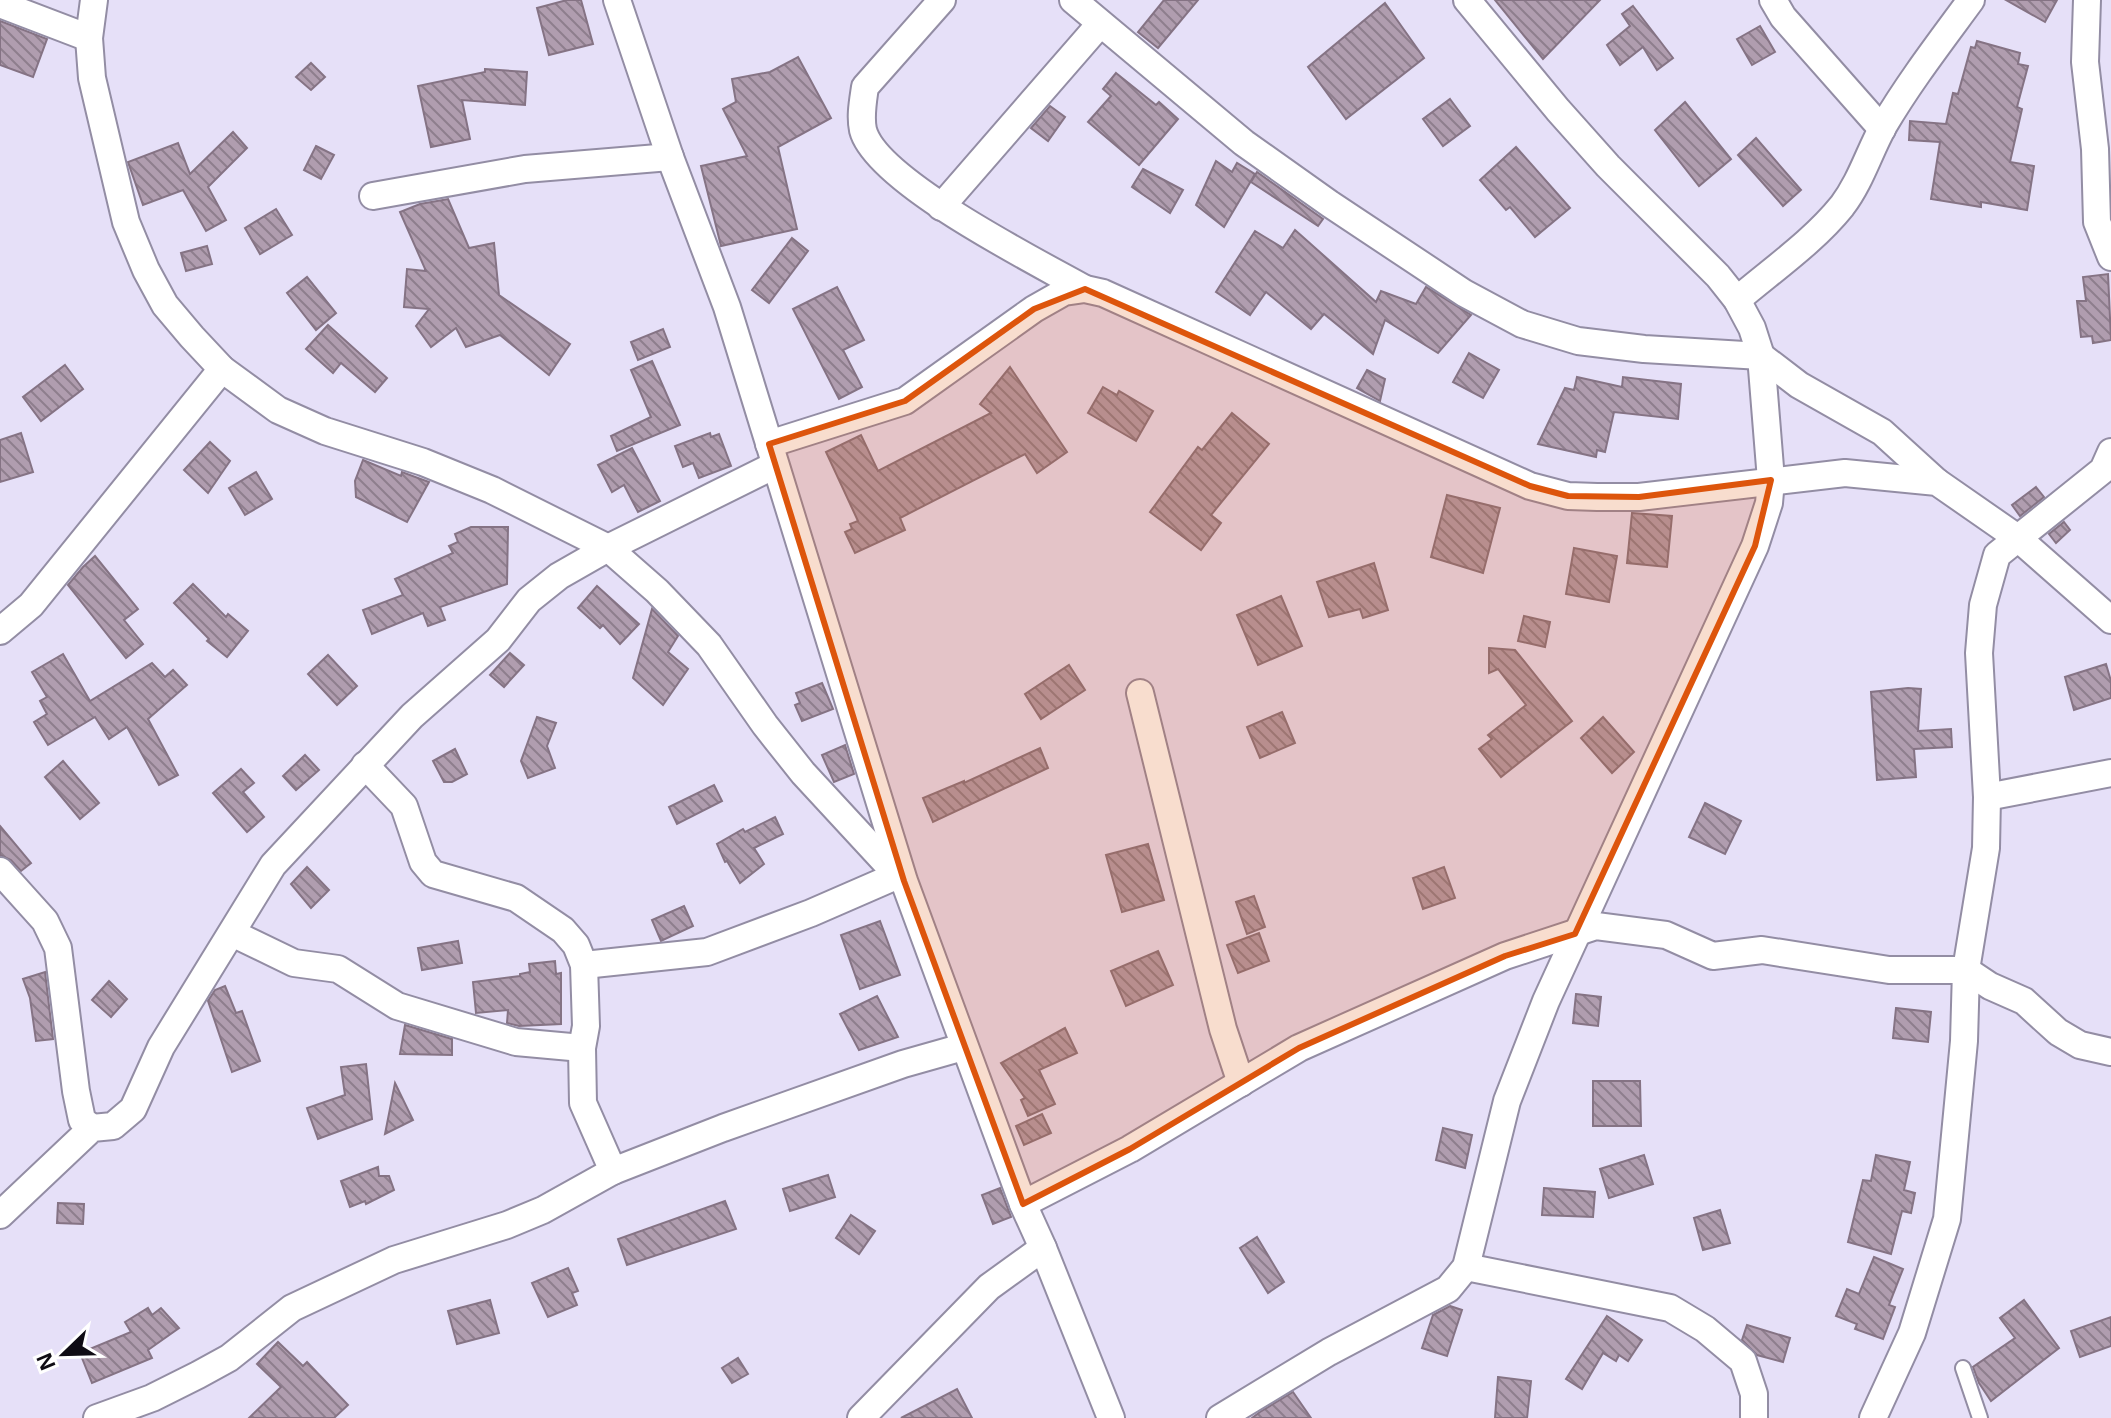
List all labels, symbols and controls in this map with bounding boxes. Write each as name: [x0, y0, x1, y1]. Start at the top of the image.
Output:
north arrow: [24, 1314, 104, 1394]
text: N: [31, 1349, 61, 1374]

